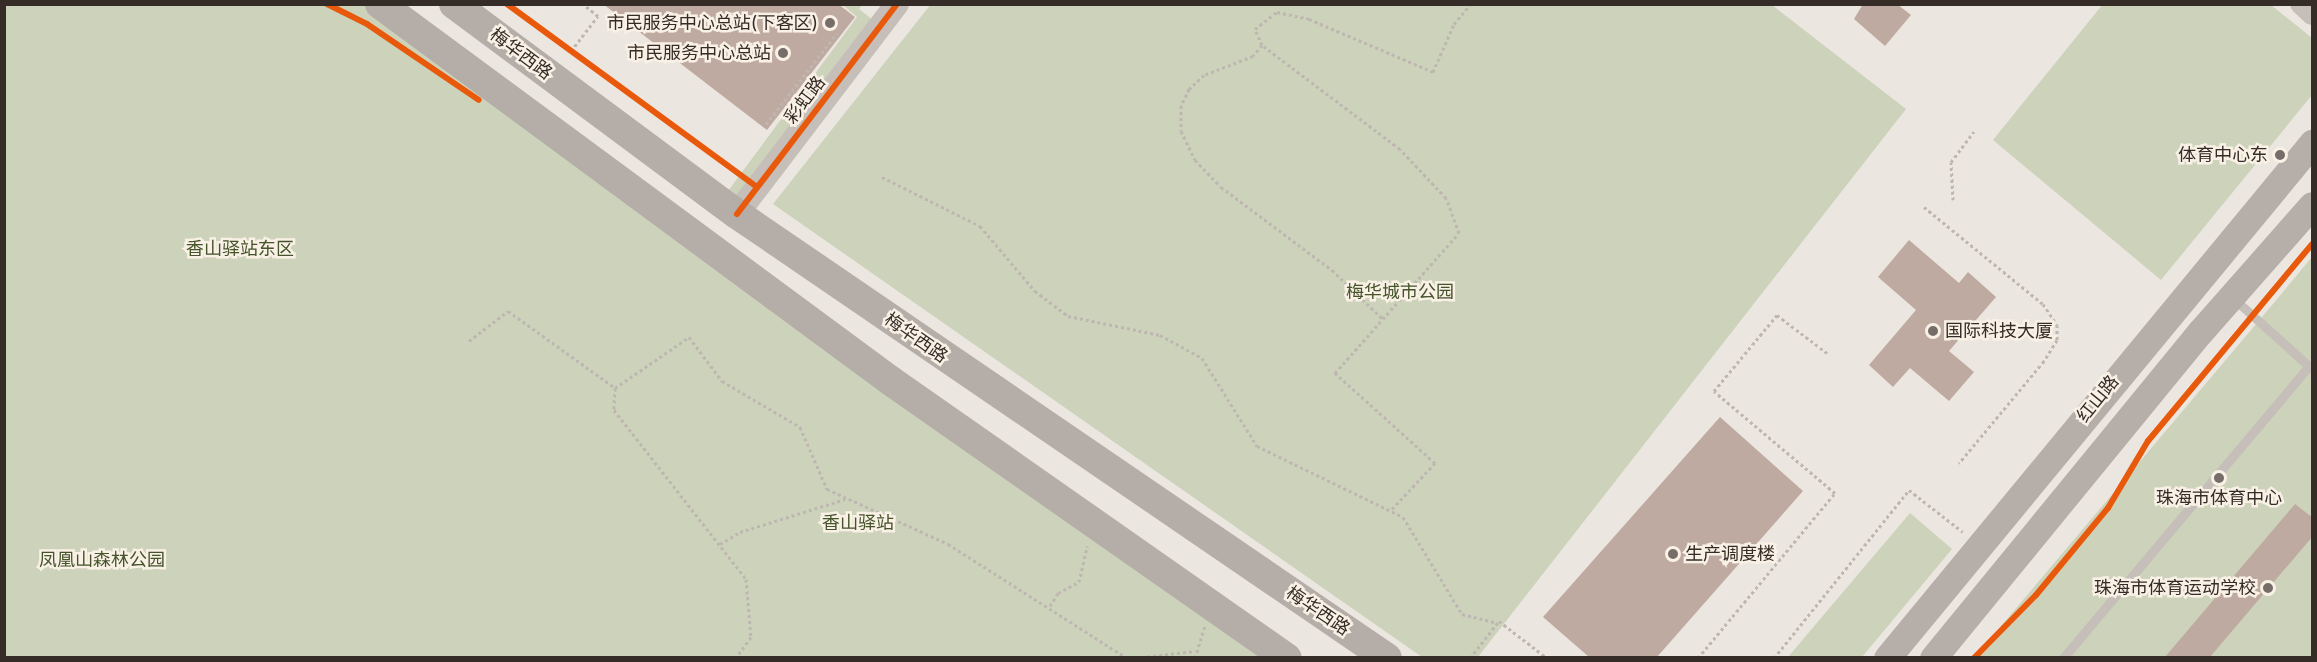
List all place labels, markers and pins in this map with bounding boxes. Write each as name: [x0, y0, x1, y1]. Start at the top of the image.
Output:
place label: 市民服务中心总站(下客区): [607, 12, 818, 34]
marker: 市民服务中心总站(下客区): [823, 16, 837, 30]
place label: 市民服务中心总站: [627, 42, 771, 64]
marker: 市民服务中心总站: [776, 46, 790, 60]
place label: 体育中心东: [2178, 144, 2268, 166]
marker: 体育中心东: [2273, 148, 2287, 162]
place label: 国际科技大厦: [1945, 320, 2053, 342]
marker: 国际科技大厦: [1926, 324, 1940, 338]
marker: 珠海市体育中心: [2212, 471, 2226, 485]
place label: 珠海市体育中心: [2156, 487, 2282, 509]
place label: 生产调度楼: [1685, 543, 1775, 565]
marker: 生产调度楼: [1666, 547, 1680, 561]
place label: 珠海市体育运动学校: [2094, 577, 2256, 599]
marker: 珠海市体育运动学校: [2261, 581, 2275, 595]

